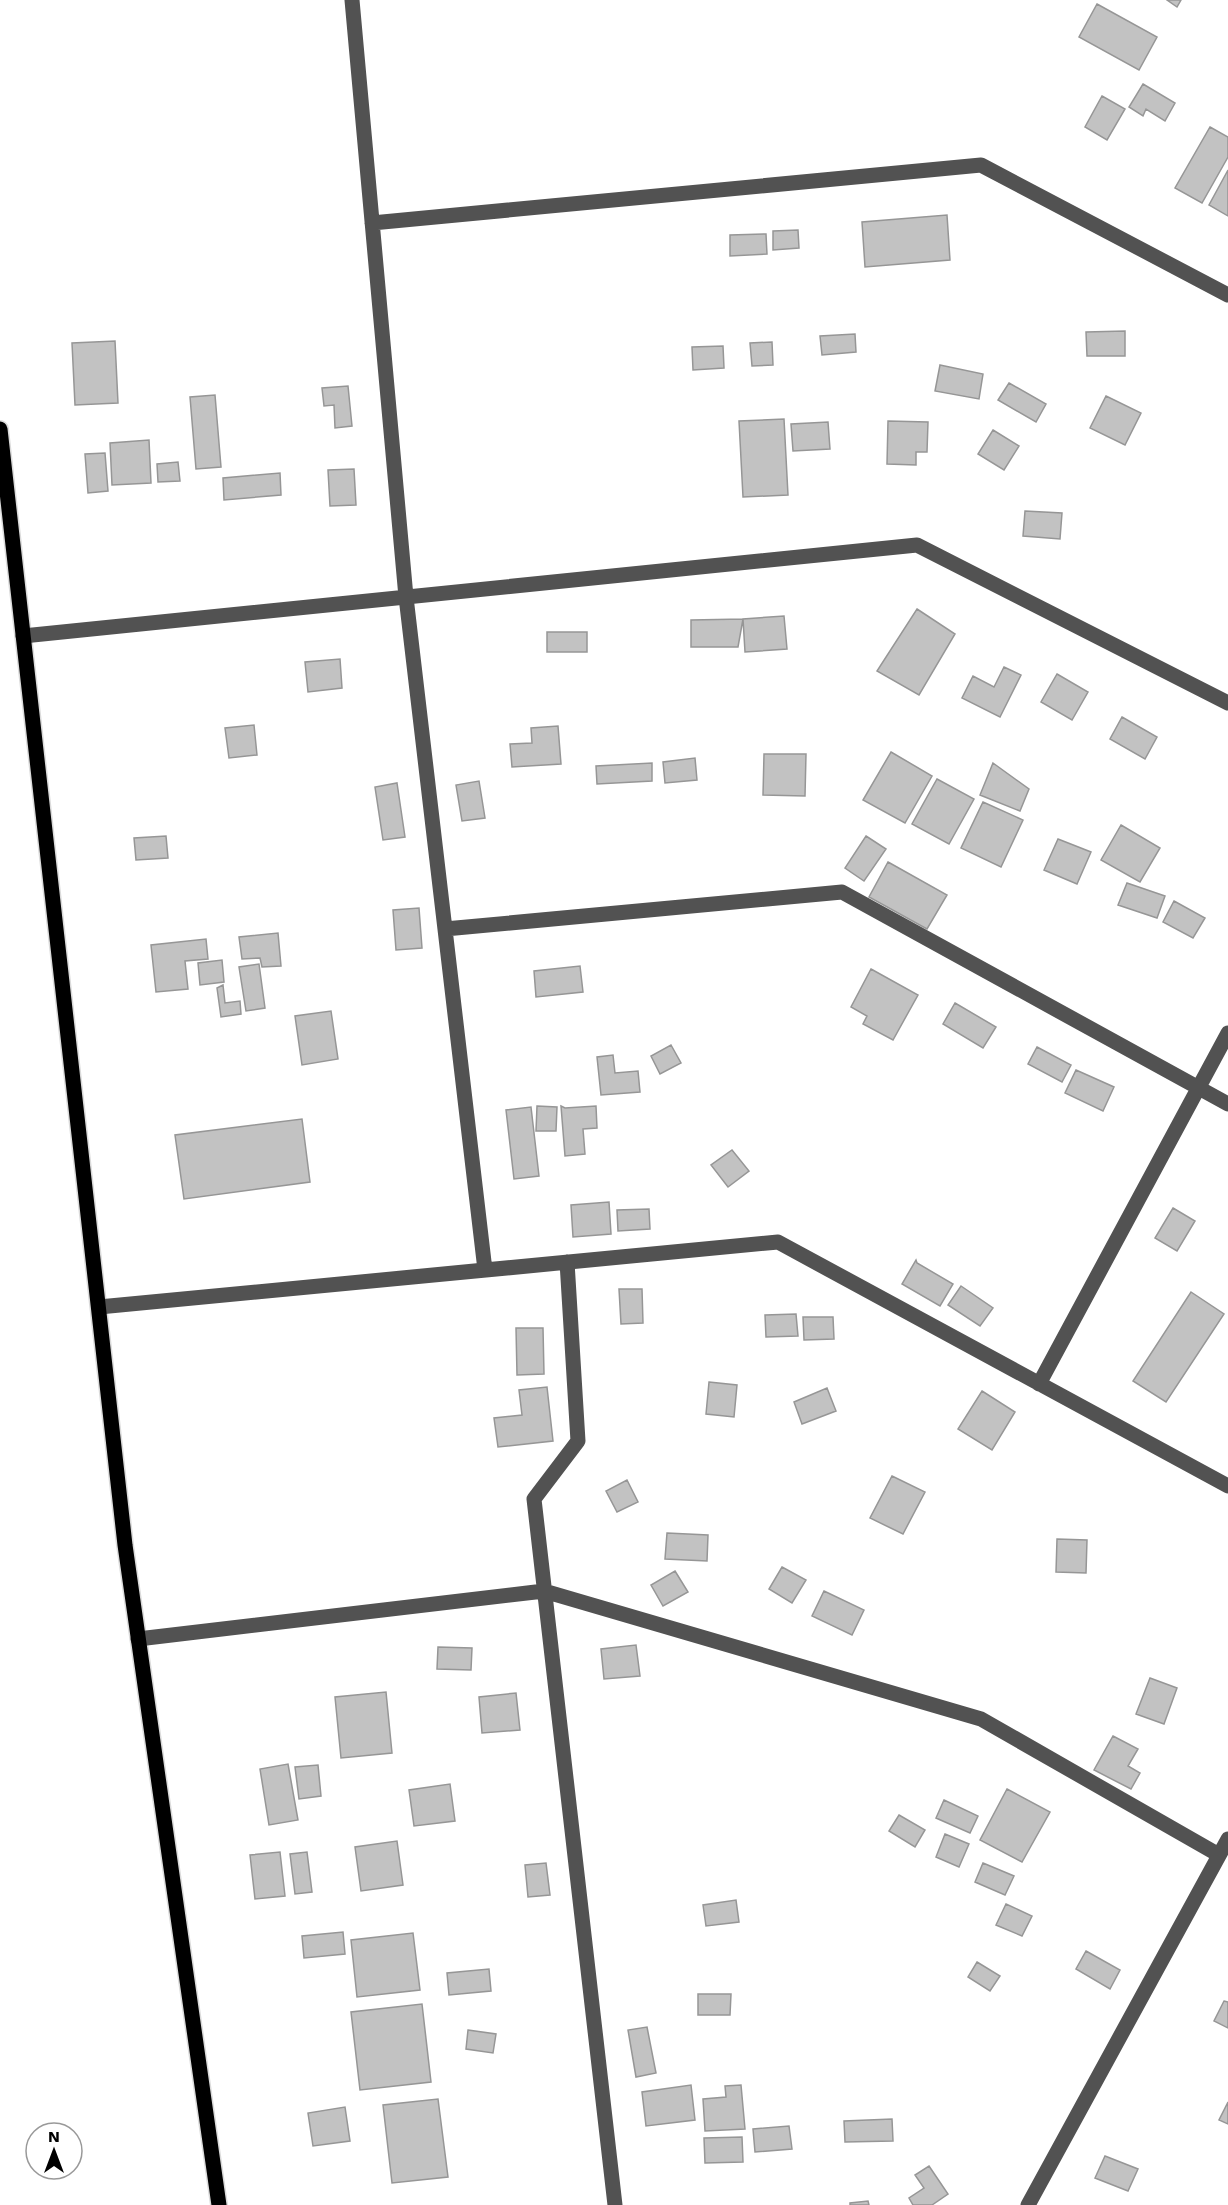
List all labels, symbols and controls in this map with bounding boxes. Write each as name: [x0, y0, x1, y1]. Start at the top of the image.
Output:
north arrow: [24, 2121, 84, 2181]
text: N: [48, 2127, 60, 2146]

